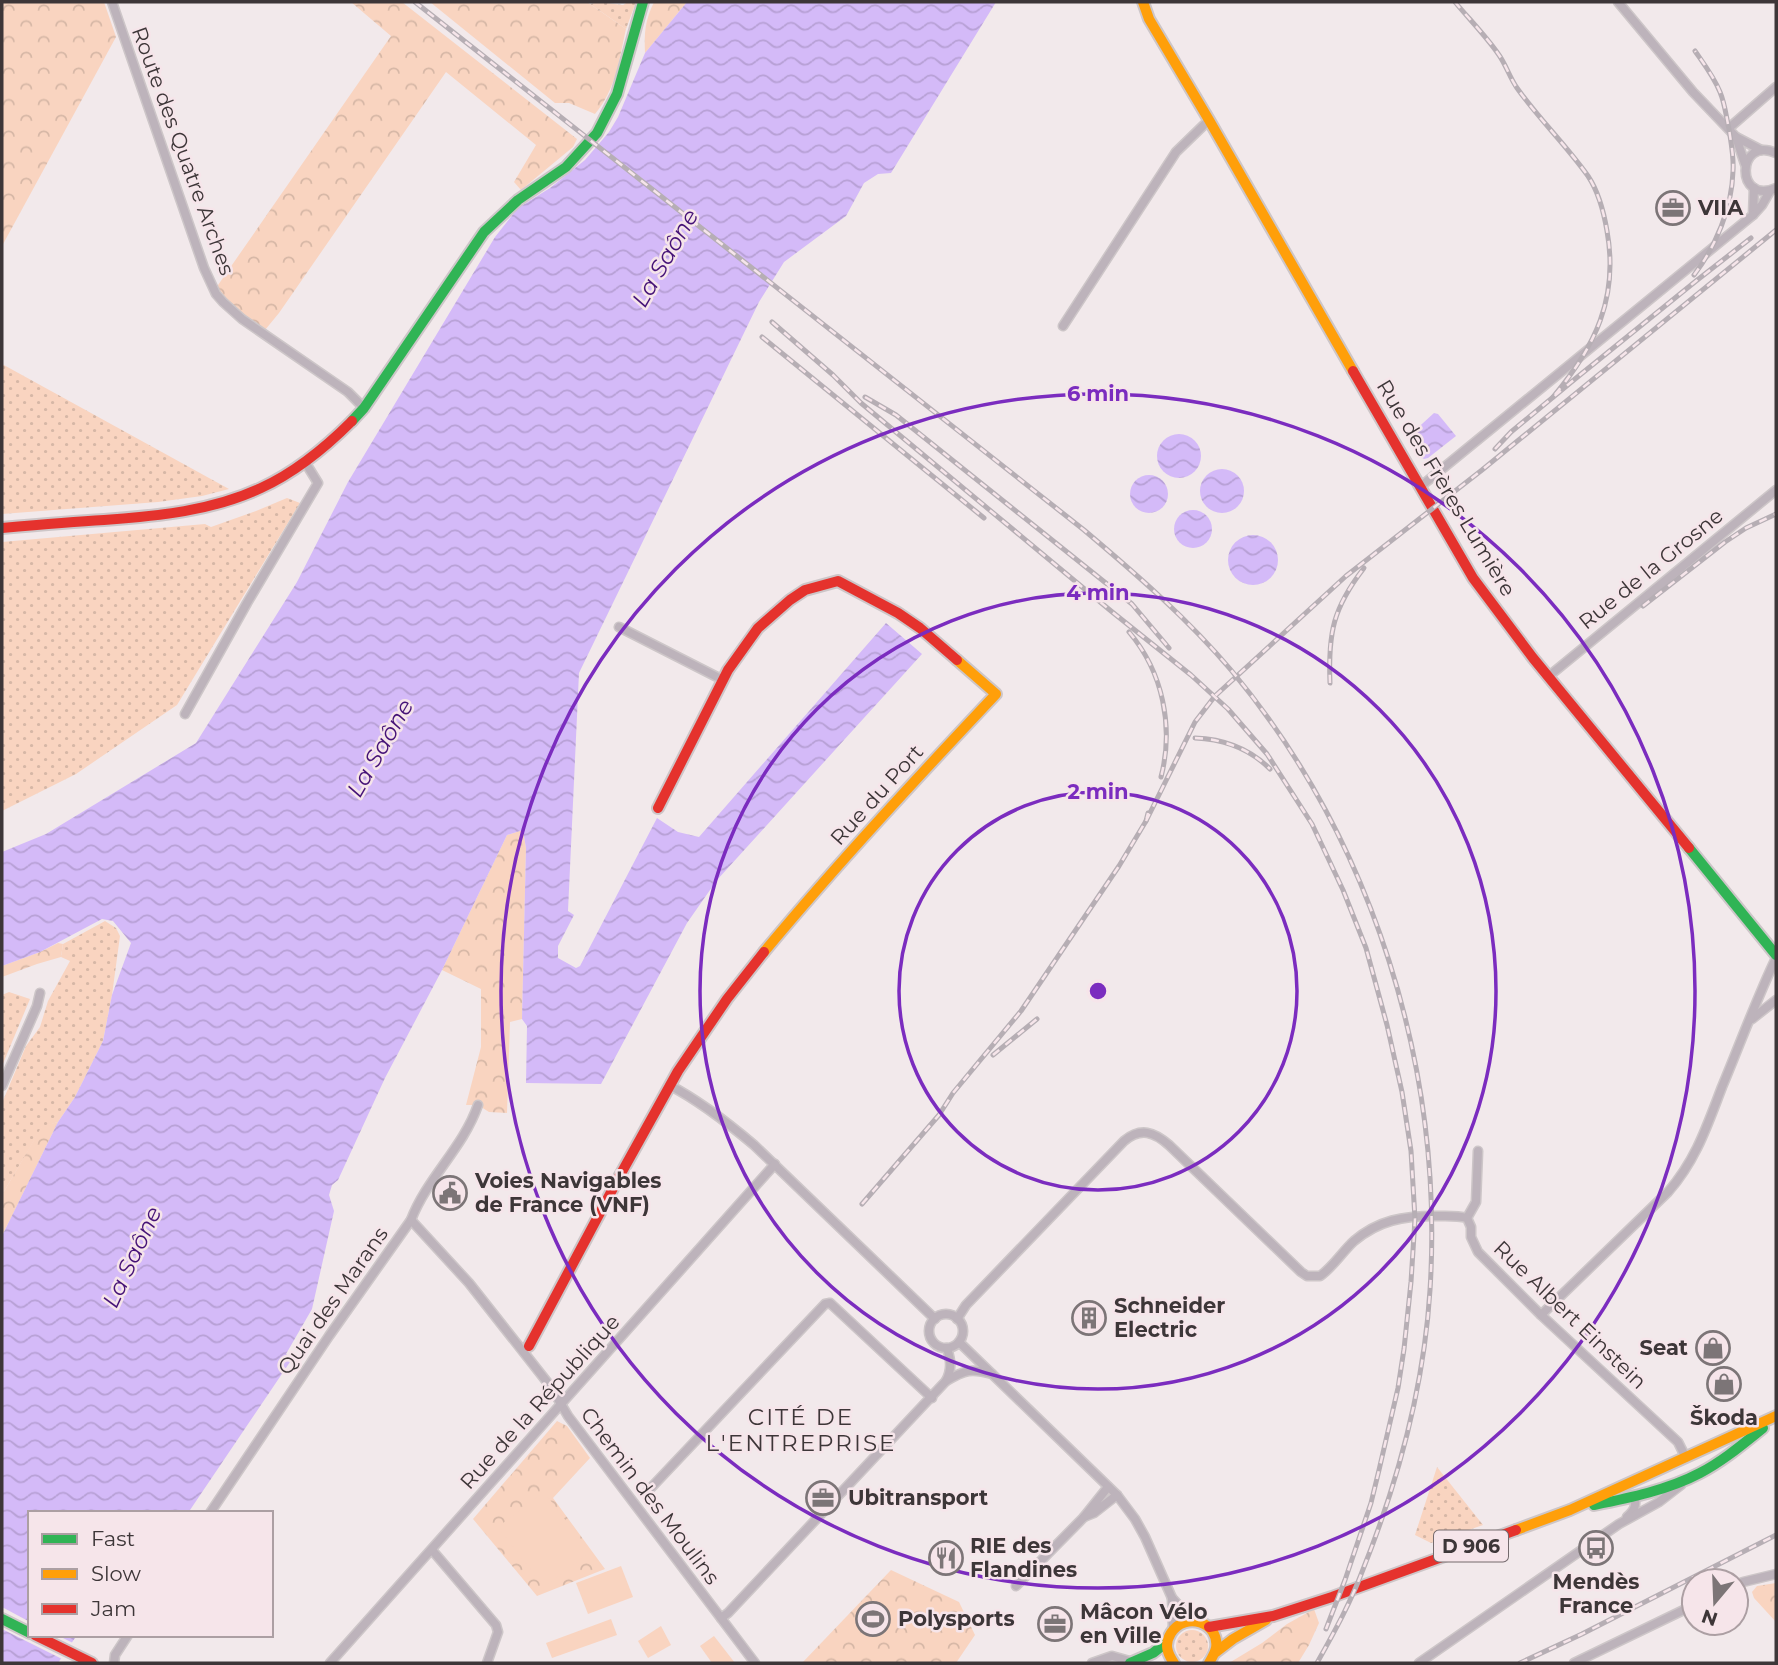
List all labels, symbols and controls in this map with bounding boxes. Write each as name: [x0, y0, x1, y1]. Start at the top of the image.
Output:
street label: Route des Quatre Arches: [127, 23, 240, 278]
office icon: VIIA: [1654, 189, 1692, 227]
place label: VIIA: [1697, 195, 1744, 220]
water label: La Saône: [626, 204, 704, 312]
street label: Rue des Frères Lumière: [1372, 375, 1521, 601]
text: 6 min: [1067, 381, 1129, 406]
street label: Rue de la Grosne: [1574, 503, 1728, 634]
text: 4 min: [1066, 580, 1130, 605]
water label: La Saône: [341, 694, 419, 802]
street label: Rue du Port: [825, 739, 928, 850]
text: 2 min: [1067, 779, 1129, 804]
centre of rings: [1086, 979, 1110, 1003]
place label: Voies Navigables de France (VNF): [474, 1168, 661, 1217]
public building icon: Voies Navigables de France (VNF): [431, 1174, 469, 1212]
water label: La Saône: [96, 1202, 168, 1312]
street label: Quai des Marans: [272, 1222, 393, 1379]
street label: Rue Albert Einstein: [1489, 1235, 1652, 1394]
place label: Schneider Electric: [1114, 1293, 1225, 1342]
building icon: Schneider Electric: [1070, 1299, 1108, 1337]
street label: Rue de la République: [455, 1309, 625, 1494]
shop icon: Seat: [1694, 1329, 1732, 1367]
place label: Seat: [1640, 1335, 1688, 1360]
shop icon: Škoda: [1705, 1365, 1743, 1403]
street label: Chemin des Moulins: [576, 1402, 725, 1589]
district label: CITÉ DE L'ENTREPRISE: [706, 1403, 896, 1457]
place label: Škoda: [1690, 1405, 1758, 1430]
office icon: Ubitransport: [804, 1479, 842, 1517]
place label: Ubitransport: [848, 1485, 988, 1510]
legend: [28, 1511, 273, 1637]
text: Fast: [91, 1526, 135, 1551]
bus stop icon: Mendès France: [1577, 1529, 1615, 1567]
road number: D 906: [1434, 1530, 1508, 1562]
place label: RIE des Flandines: [970, 1533, 1077, 1582]
restaurant icon: RIE des Flandines: [927, 1539, 965, 1577]
text: Slow: [91, 1561, 141, 1586]
north arrow: [1680, 1567, 1750, 1637]
place label: Mendès France: [1553, 1569, 1639, 1618]
text: Jam: [90, 1596, 136, 1621]
place label: Mâcon Vélo en Ville: [1080, 1599, 1208, 1648]
sports icon: Polysports: [854, 1600, 892, 1638]
text: N: [1699, 1604, 1721, 1631]
office icon: Mâcon Vélo en Ville: [1036, 1605, 1074, 1643]
place label: Polysports: [898, 1606, 1015, 1631]

